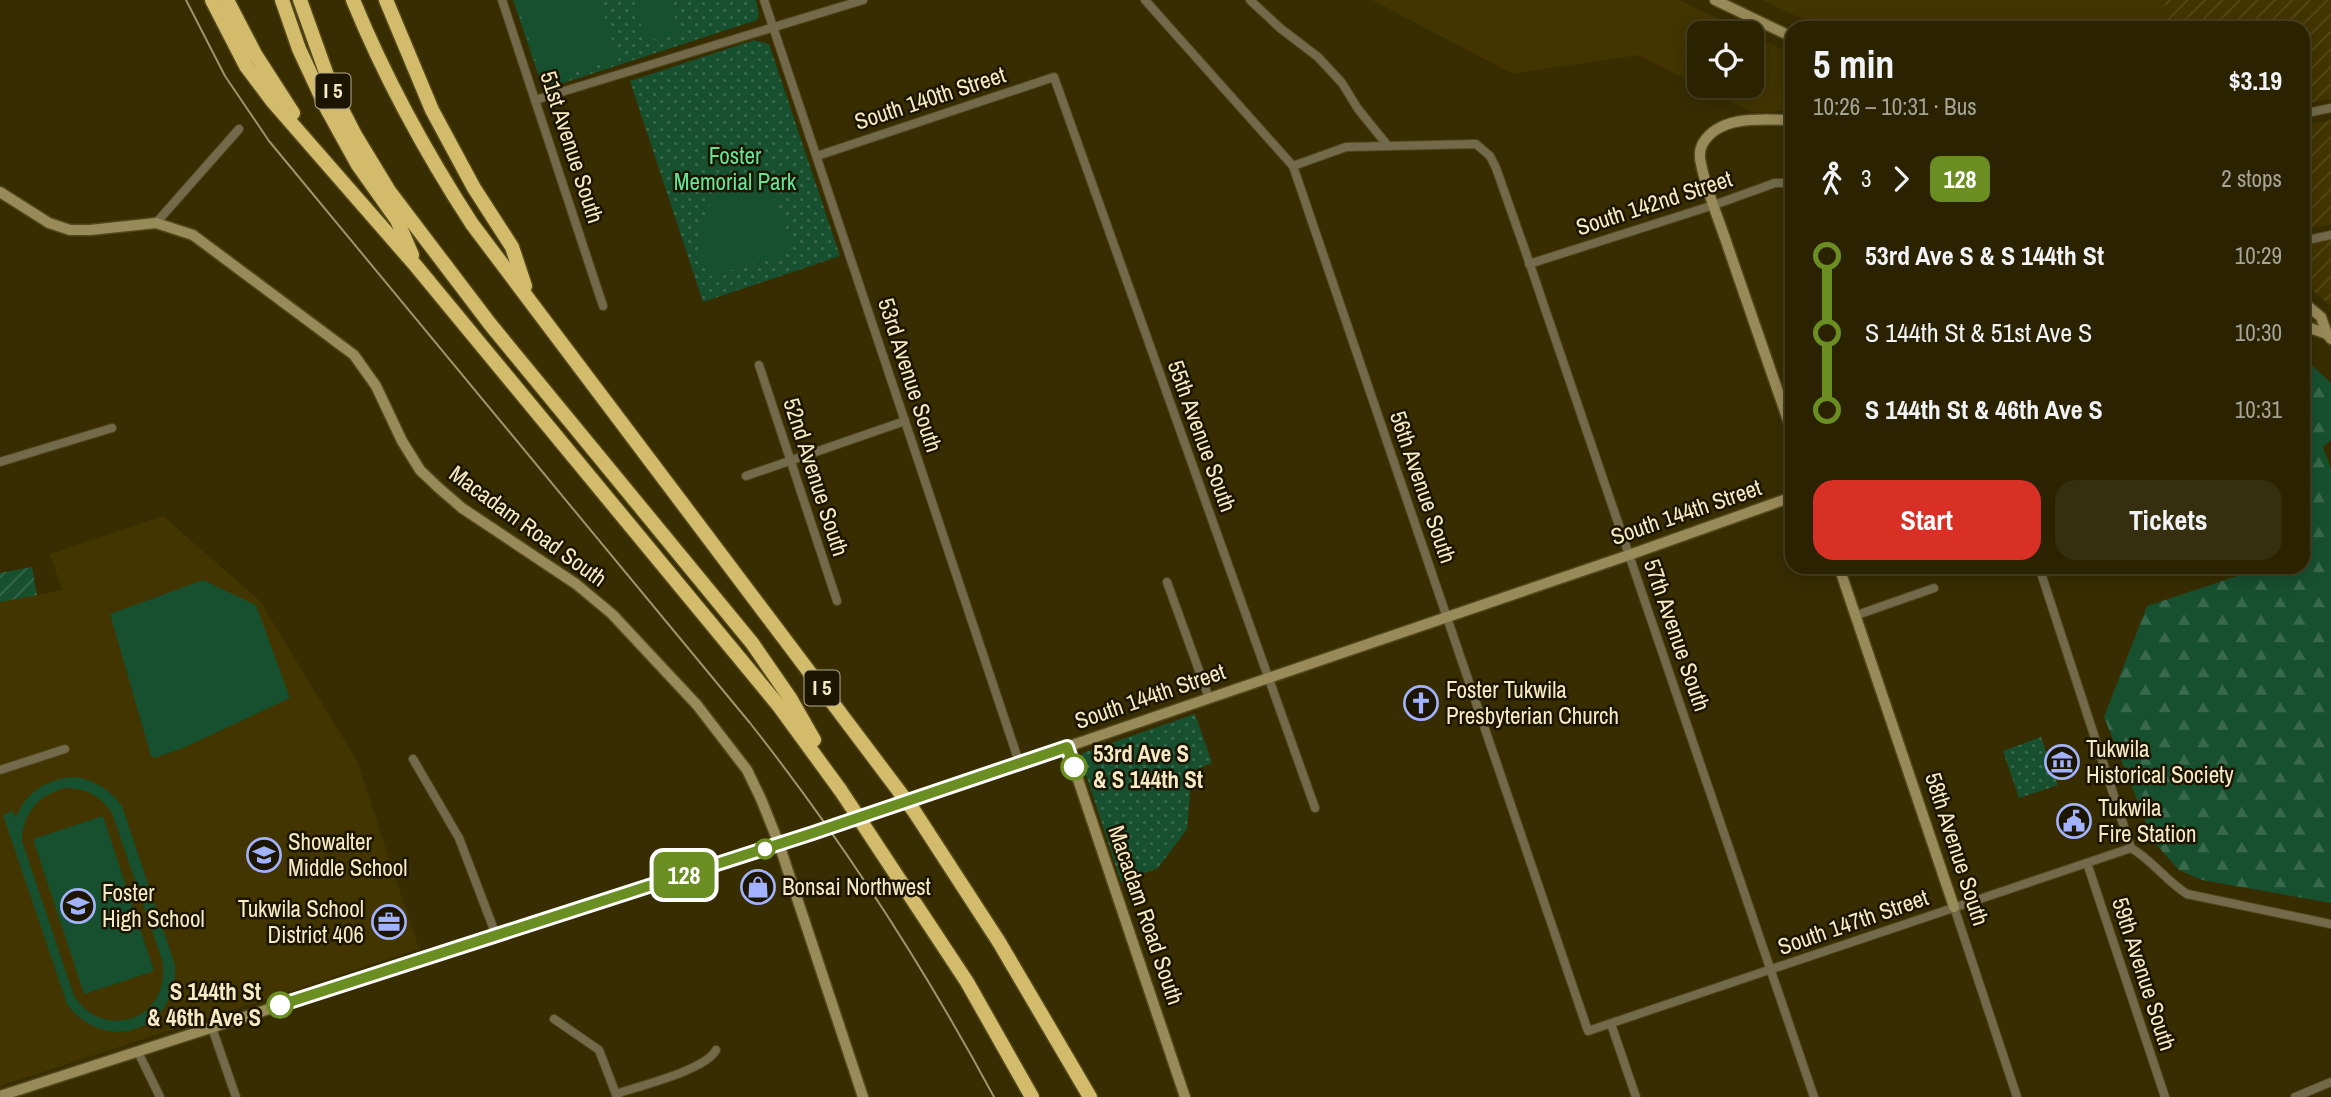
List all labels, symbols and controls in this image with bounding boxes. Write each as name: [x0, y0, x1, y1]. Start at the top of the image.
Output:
map controls: [1687, 21, 1764, 98]
button: locate: [1687, 21, 1764, 98]
text: 5 min: [1813, 39, 1894, 90]
street label: South 140th Street: [850, 58, 1009, 137]
text: $3.19: [2229, 63, 2282, 98]
street label: 51st Avenue South: [533, 67, 612, 227]
road number: I 5: [316, 74, 350, 108]
text: 10:26 – 10:31 · Bus: [1813, 91, 1977, 122]
park label: Foster Memorial Park: [674, 140, 797, 197]
icon: walk: [1813, 160, 1851, 198]
icon: forward: [1882, 160, 1920, 198]
street label: South 142nd Street: [1572, 163, 1736, 242]
text: 3: [1861, 163, 1872, 194]
text: 128: [1944, 163, 1976, 195]
text: 2 stops: [2221, 163, 2282, 194]
text: 53rd Ave S & S 144th St: [1865, 238, 2104, 273]
text: 10:29: [2235, 240, 2282, 271]
street label: 53rd Avenue South: [871, 294, 950, 456]
text: S 144th St & 51st Ave S: [1865, 315, 2092, 350]
text: 10:30: [2235, 317, 2282, 348]
street label: 55th Avenue South: [1161, 356, 1244, 516]
text: S 144th St & 46th Ave S: [1865, 392, 2103, 427]
street label: 52nd Avenue South: [776, 394, 857, 560]
text: 10:31: [2235, 394, 2282, 425]
street label: 56th Avenue South: [1383, 407, 1464, 567]
street label: Macadam Road South: [443, 458, 613, 593]
street label: South 144th Street: [1606, 471, 1765, 552]
button: Start: [1813, 480, 2041, 560]
button: Tickets: [2055, 480, 2282, 560]
street label: 57th Avenue South: [1637, 555, 1718, 715]
street label: South 144th Street: [1070, 655, 1229, 736]
road number: I 5: [804, 670, 840, 706]
place label: Foster Tukwila Presbyterian Church: [1446, 674, 1619, 731]
church icon: Foster Tukwila Presbyterian Church: [1402, 684, 1440, 722]
place label: Tukwila Historical Society: [2086, 733, 2234, 790]
place label: 53rd Ave S & S 144th St: [1093, 738, 1203, 795]
museum icon: Tukwila Historical Society: [2043, 743, 2081, 781]
marker: 53rd Ave S & S 144th St: [1061, 754, 1087, 780]
street label: 58th Avenue South: [1918, 768, 1997, 929]
place label: Tukwila Fire Station: [2098, 792, 2197, 849]
public building icon: Tukwila Fire Station: [2055, 802, 2093, 840]
street label: Macadam Road South: [1101, 821, 1192, 1009]
place label: Showalter Middle School: [288, 826, 408, 883]
school or university icon: Showalter Middle School: [245, 836, 283, 874]
unlabelled marker: [755, 839, 775, 859]
line badge: 128: [644, 852, 724, 898]
text: 128: [668, 859, 700, 891]
shop icon: Bonsai Northwest: [739, 868, 777, 906]
place label: Bonsai Northwest: [782, 871, 931, 902]
place label: Foster High School: [102, 877, 205, 934]
street label: South 147th Street: [1773, 881, 1932, 962]
school or university icon: Foster High School: [59, 887, 97, 925]
place label: Tukwila School District 406: [238, 893, 364, 950]
street label: 59th Avenue South: [2105, 893, 2184, 1054]
office icon: Tukwila School District 406: [370, 903, 408, 941]
place label: S 144th St & 46th Ave S: [147, 976, 261, 1033]
marker: S 144th St & 46th Ave S: [267, 992, 293, 1018]

